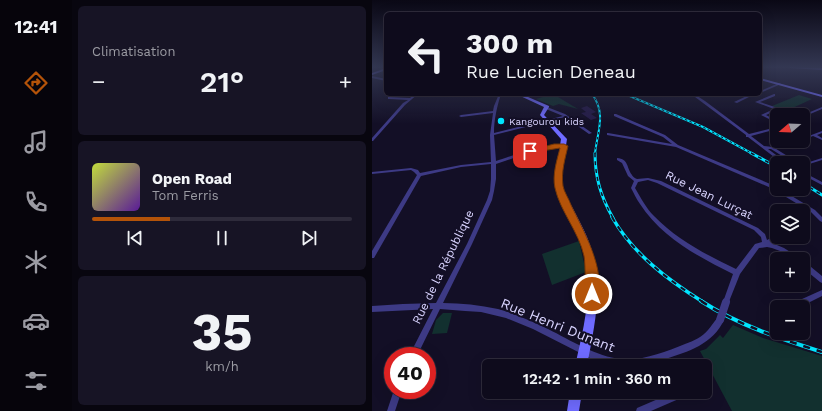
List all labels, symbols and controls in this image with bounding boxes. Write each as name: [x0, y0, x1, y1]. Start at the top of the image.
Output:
text: 12:41: [15, 16, 57, 37]
text: 300 m: [466, 27, 553, 60]
icon: left: [400, 28, 452, 80]
text: Climatisation: [92, 44, 175, 59]
text: Rue Lucien Deneau: [466, 61, 636, 82]
text: 21°: [200, 64, 244, 99]
icon: directions: [22, 69, 50, 97]
text: −: [92, 69, 105, 94]
text: +: [339, 69, 352, 94]
north arrow: [770, 108, 810, 148]
map controls: [770, 108, 810, 340]
marker: Kangourou kids: [496, 116, 506, 126]
place label: Kangourou kids: [509, 116, 584, 127]
icon: music: [22, 128, 50, 156]
pin: [513, 134, 547, 168]
icon: arrive: [519, 140, 541, 162]
button: sound: [770, 156, 810, 196]
street label: Rue Jean Lurçat: [663, 168, 755, 222]
text: Open Road: [152, 170, 232, 188]
icon: phone: [22, 188, 50, 216]
text: Tom Ferris: [152, 188, 219, 203]
button: layers: [770, 204, 810, 244]
street label: Rue de la République: [409, 208, 477, 326]
icon: previous: [124, 227, 146, 249]
icon: pause: [211, 227, 233, 249]
icon: next: [298, 227, 320, 249]
icon: climate: [22, 248, 50, 276]
button: +: [770, 252, 810, 292]
position arrow: [571, 273, 613, 315]
street label: Rue Henri Dunant: [499, 295, 617, 355]
button: −: [770, 300, 810, 340]
text: 35: [191, 302, 253, 363]
icon: car: [22, 307, 50, 335]
speed limit sign: 40: [384, 347, 436, 399]
text: km/h: [205, 359, 239, 374]
icon: filters: [22, 367, 50, 395]
text: 12:42 · 1 min · 360 m: [523, 370, 671, 388]

